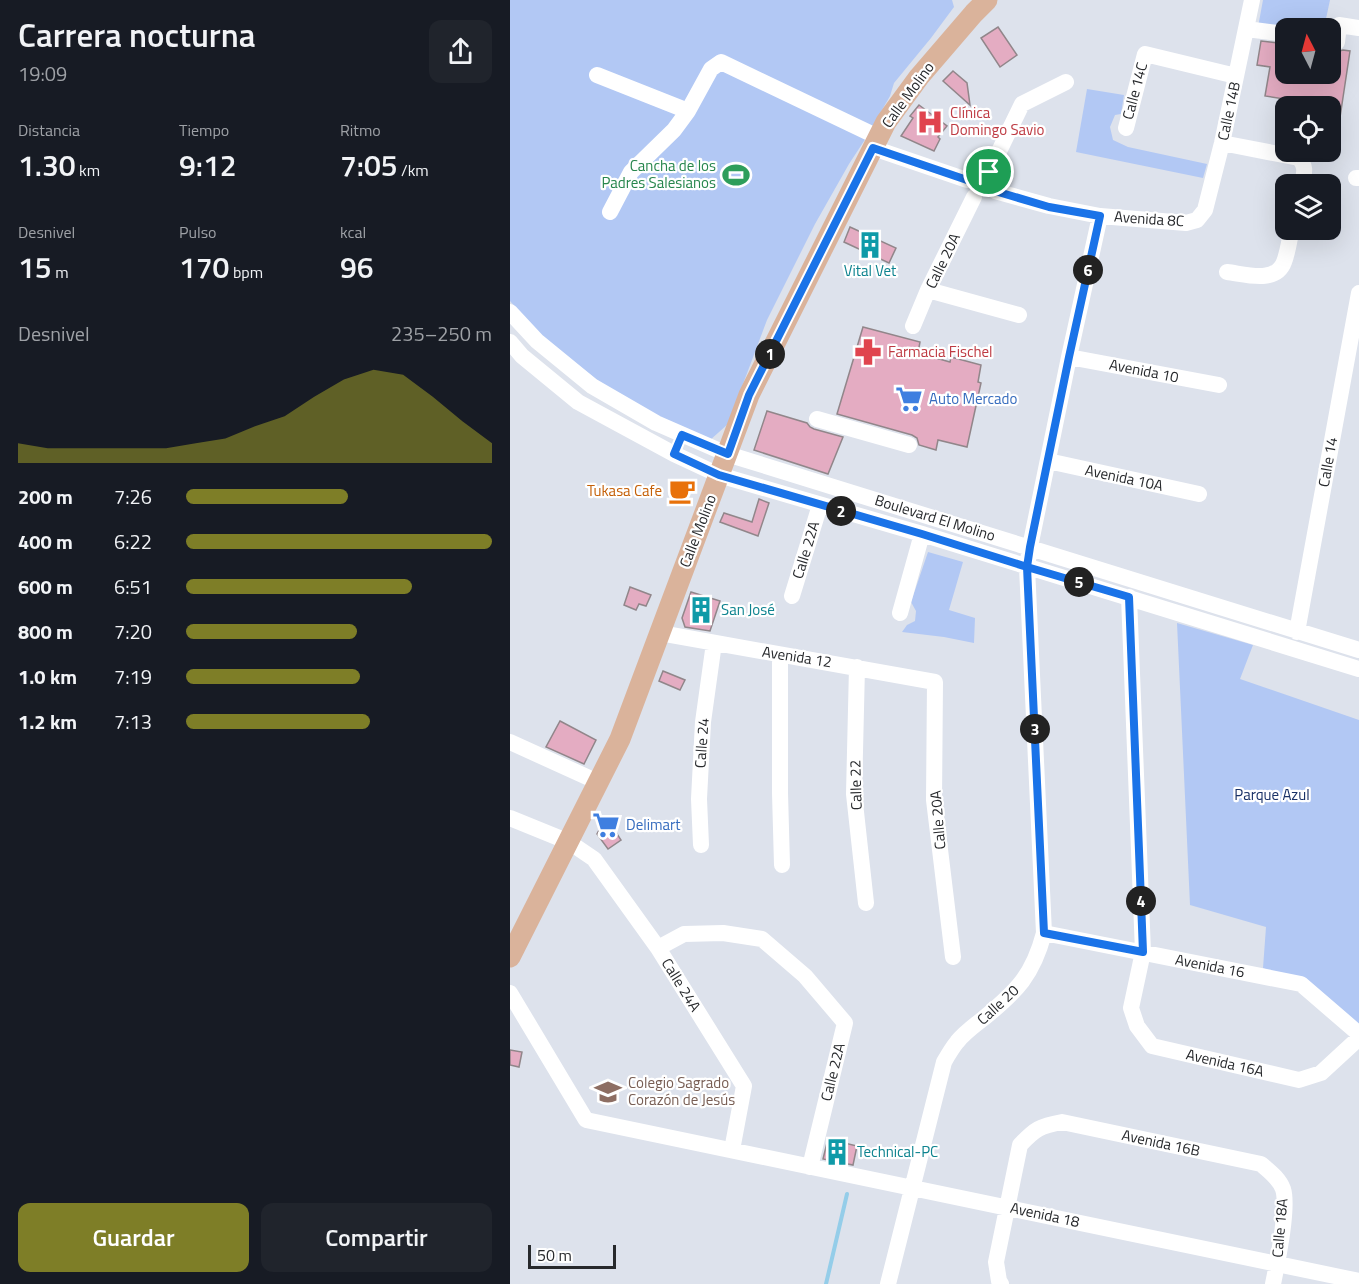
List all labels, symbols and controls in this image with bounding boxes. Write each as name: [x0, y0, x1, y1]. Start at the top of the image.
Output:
text: Carrera nocturna: [18, 10, 256, 60]
north arrow: [1275, 18, 1341, 84]
map controls: [1275, 18, 1341, 240]
button: share: [429, 20, 492, 83]
street label: Calle Molino: [876, 57, 939, 132]
text: 19:09: [18, 58, 67, 89]
street label: Calle 14C: [1116, 60, 1153, 122]
street label: Calle 14B: [1211, 79, 1246, 142]
button: locate: [1275, 96, 1341, 162]
place label: Clínica Domingo Savio: [950, 101, 1044, 141]
hospital icon: Clínica Domingo Savio: [915, 107, 945, 137]
text: Distancia: [18, 118, 80, 142]
text: Tiempo: [179, 118, 229, 142]
text: Ritmo: [340, 118, 381, 142]
text: 1.30: [18, 142, 76, 188]
text: 9:12: [179, 142, 237, 188]
text: 7:05: [340, 142, 398, 188]
pin: [963, 146, 1014, 197]
place label: Cancha de los Padres Salesianos: [601, 154, 716, 194]
icon: arrive: [972, 155, 1005, 188]
text: km: [76, 158, 100, 182]
text: /km: [398, 158, 429, 182]
sports icon: Cancha de los Padres Salesianos: [721, 160, 751, 190]
button: layers: [1275, 174, 1341, 240]
street label: Avenida 8C: [1113, 205, 1185, 232]
text: Desnivel: [18, 220, 75, 244]
text: Pulso: [179, 220, 217, 244]
text: kcal: [340, 220, 366, 244]
street label: Calle 20A: [919, 229, 966, 292]
building icon: Vital Vet: [855, 230, 885, 260]
text: 15: [18, 244, 52, 290]
text: 170: [179, 244, 229, 290]
text: 96: [340, 244, 374, 290]
pin: 6: [1073, 255, 1103, 285]
text: 6: [1084, 258, 1092, 282]
place label: Vital Vet: [844, 259, 897, 282]
text: m: [52, 260, 69, 284]
text: bpm: [229, 260, 263, 284]
text: Desnivel: [18, 318, 90, 349]
text: 235–250 m: [391, 318, 492, 349]
pharmacy icon: Farmacia Fischel: [853, 337, 883, 367]
pin: 1: [755, 339, 785, 369]
place label: Farmacia Fischel: [888, 340, 993, 363]
text: 1: [766, 342, 774, 366]
street label: Avenida 10: [1107, 353, 1181, 388]
supermarket icon: Auto Mercado: [894, 384, 924, 414]
place label: Auto Mercado: [929, 387, 1018, 410]
street label: Calle 14: [1312, 435, 1343, 489]
street label: Avenida 10A: [1083, 458, 1165, 497]
cafe icon: Tukasa Cafe: [667, 476, 697, 506]
place label: Tukasa Cafe: [587, 479, 662, 502]
text: 200 m: [18, 481, 73, 512]
text: 7:26: [114, 481, 152, 512]
street label: Boulevard El Molino: [872, 488, 998, 547]
street label: Calle Molino: [673, 491, 722, 571]
pin: 2: [826, 496, 856, 526]
text: 2: [837, 499, 845, 523]
street label: Calle 22A: [786, 518, 825, 582]
text: 400 m: [18, 526, 73, 557]
text: 6:22: [114, 526, 152, 557]
pin: 5: [1064, 567, 1094, 597]
text: 5: [1075, 570, 1083, 594]
text: 600 m: [18, 571, 73, 602]
text: 6:51: [114, 571, 152, 602]
building icon: San José: [686, 595, 716, 625]
place label: San José: [721, 598, 775, 621]
text: 800 m: [18, 616, 73, 647]
text: 7:20: [114, 616, 152, 647]
street label: Avenida 12: [761, 640, 834, 673]
text: 1.0 km: [18, 661, 77, 692]
text: 7:19: [114, 661, 152, 692]
text: 1.2 km: [18, 706, 77, 737]
text: 7:13: [114, 706, 152, 737]
pin: 3: [1020, 714, 1050, 744]
street label: Calle 24: [688, 717, 715, 769]
text: 3: [1031, 717, 1039, 741]
street label: Calle 22: [843, 759, 868, 811]
park label: Parque Azul: [1234, 783, 1310, 806]
street label: Calle 20A: [923, 789, 952, 851]
supermarket icon: Delimart: [591, 810, 621, 840]
place label: Delimart: [626, 813, 681, 836]
pin: 4: [1126, 886, 1156, 916]
text: 4: [1137, 889, 1145, 913]
street label: Avenida 16: [1173, 948, 1247, 983]
street label: Calle 24A: [656, 954, 707, 1016]
street label: Calle 20: [971, 979, 1024, 1030]
street label: Calle 22A: [814, 1040, 851, 1103]
street label: Avenida 16A: [1184, 1042, 1266, 1083]
place label: Colegio Sagrado Corazón de Jesús: [628, 1071, 735, 1111]
school or university icon: Colegio Sagrado Corazón de Jesús: [593, 1077, 623, 1107]
street label: Avenida 16B: [1120, 1123, 1202, 1162]
building icon: Technical-PC: [822, 1137, 852, 1167]
place label: Technical-PC: [857, 1140, 938, 1163]
street label: Avenida 18: [1008, 1196, 1082, 1233]
street label: Calle 18A: [1265, 1197, 1294, 1258]
button: Guardar: [18, 1203, 249, 1272]
button: Compartir: [261, 1203, 492, 1272]
scale bar: [528, 1242, 616, 1270]
text: 50 m: [537, 1243, 572, 1267]

